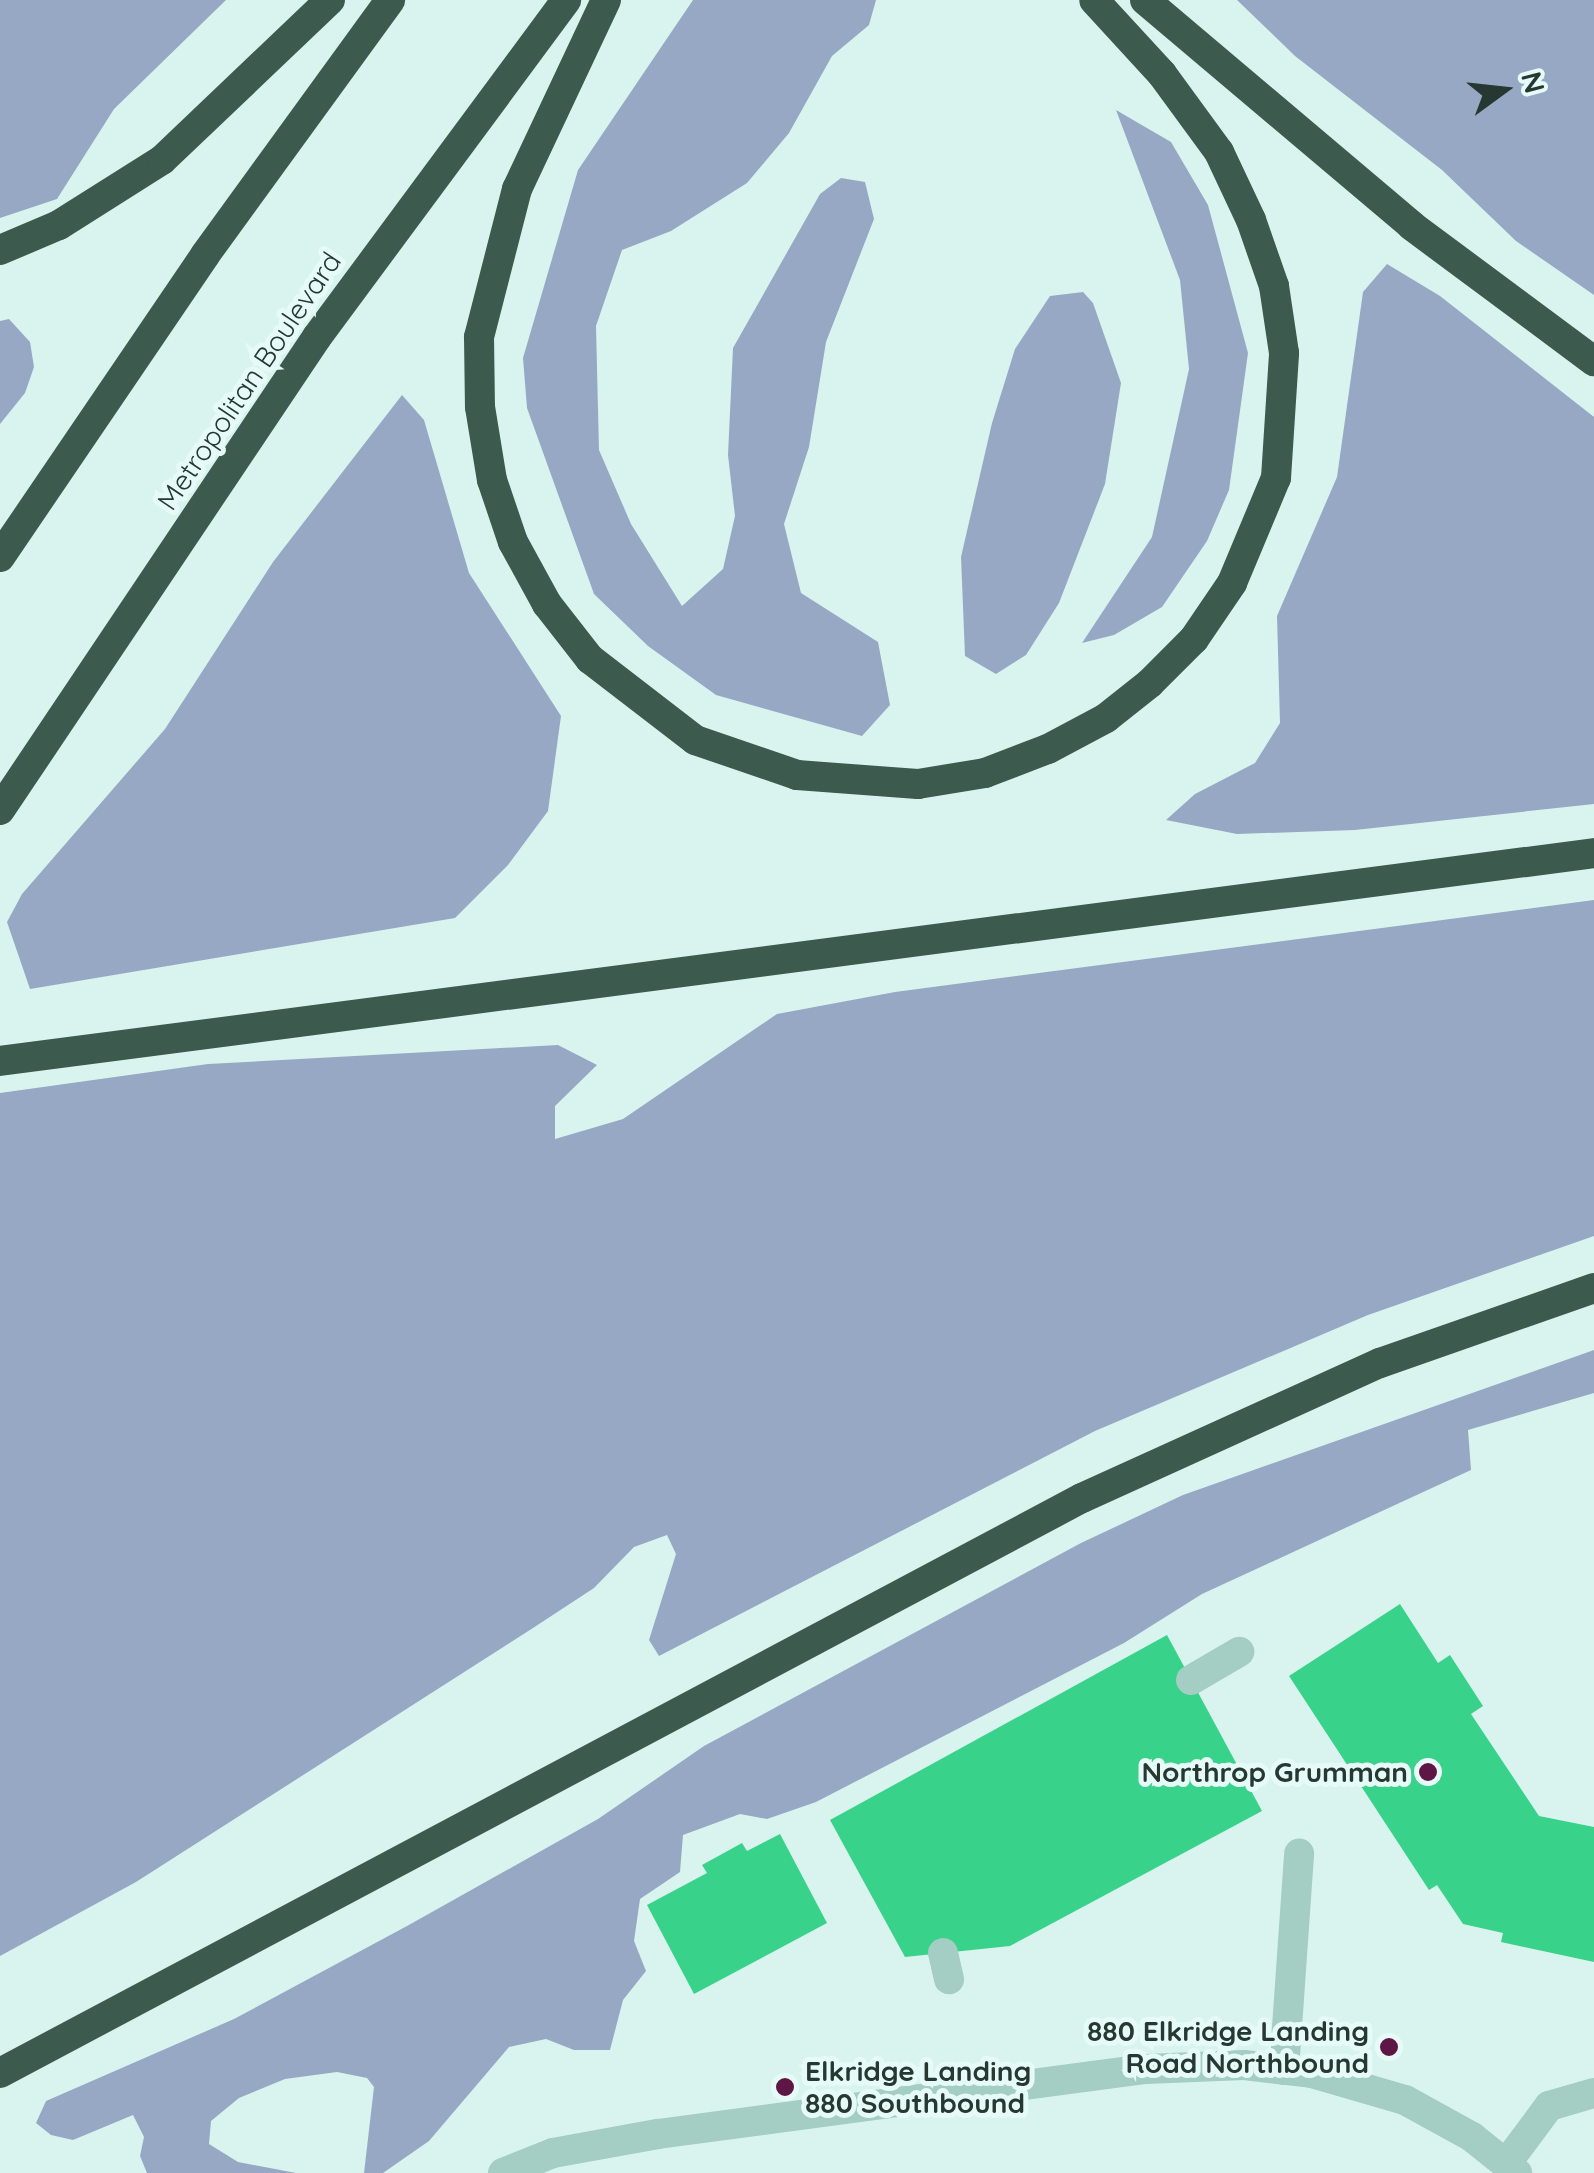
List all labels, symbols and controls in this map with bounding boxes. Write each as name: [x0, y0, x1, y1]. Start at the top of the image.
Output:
north arrow: [1454, 40, 1554, 140]
text: N: [1514, 68, 1553, 97]
street label: Metropolitan Boulevard: [150, 246, 348, 516]
place label: Northrop Grumman: [1142, 1755, 1408, 1789]
marker: Northrop Grumman: [1417, 1761, 1439, 1783]
place label: 880 Elkridge Landing Road Northbound: [1087, 2014, 1369, 2080]
marker: 880 Elkridge Landing Road Northbound: [1378, 2036, 1400, 2058]
place label: Elkridge Landing 880 Southbound: [805, 2054, 1031, 2120]
marker: Elkridge Landing 880 Southbound: [774, 2076, 796, 2098]

